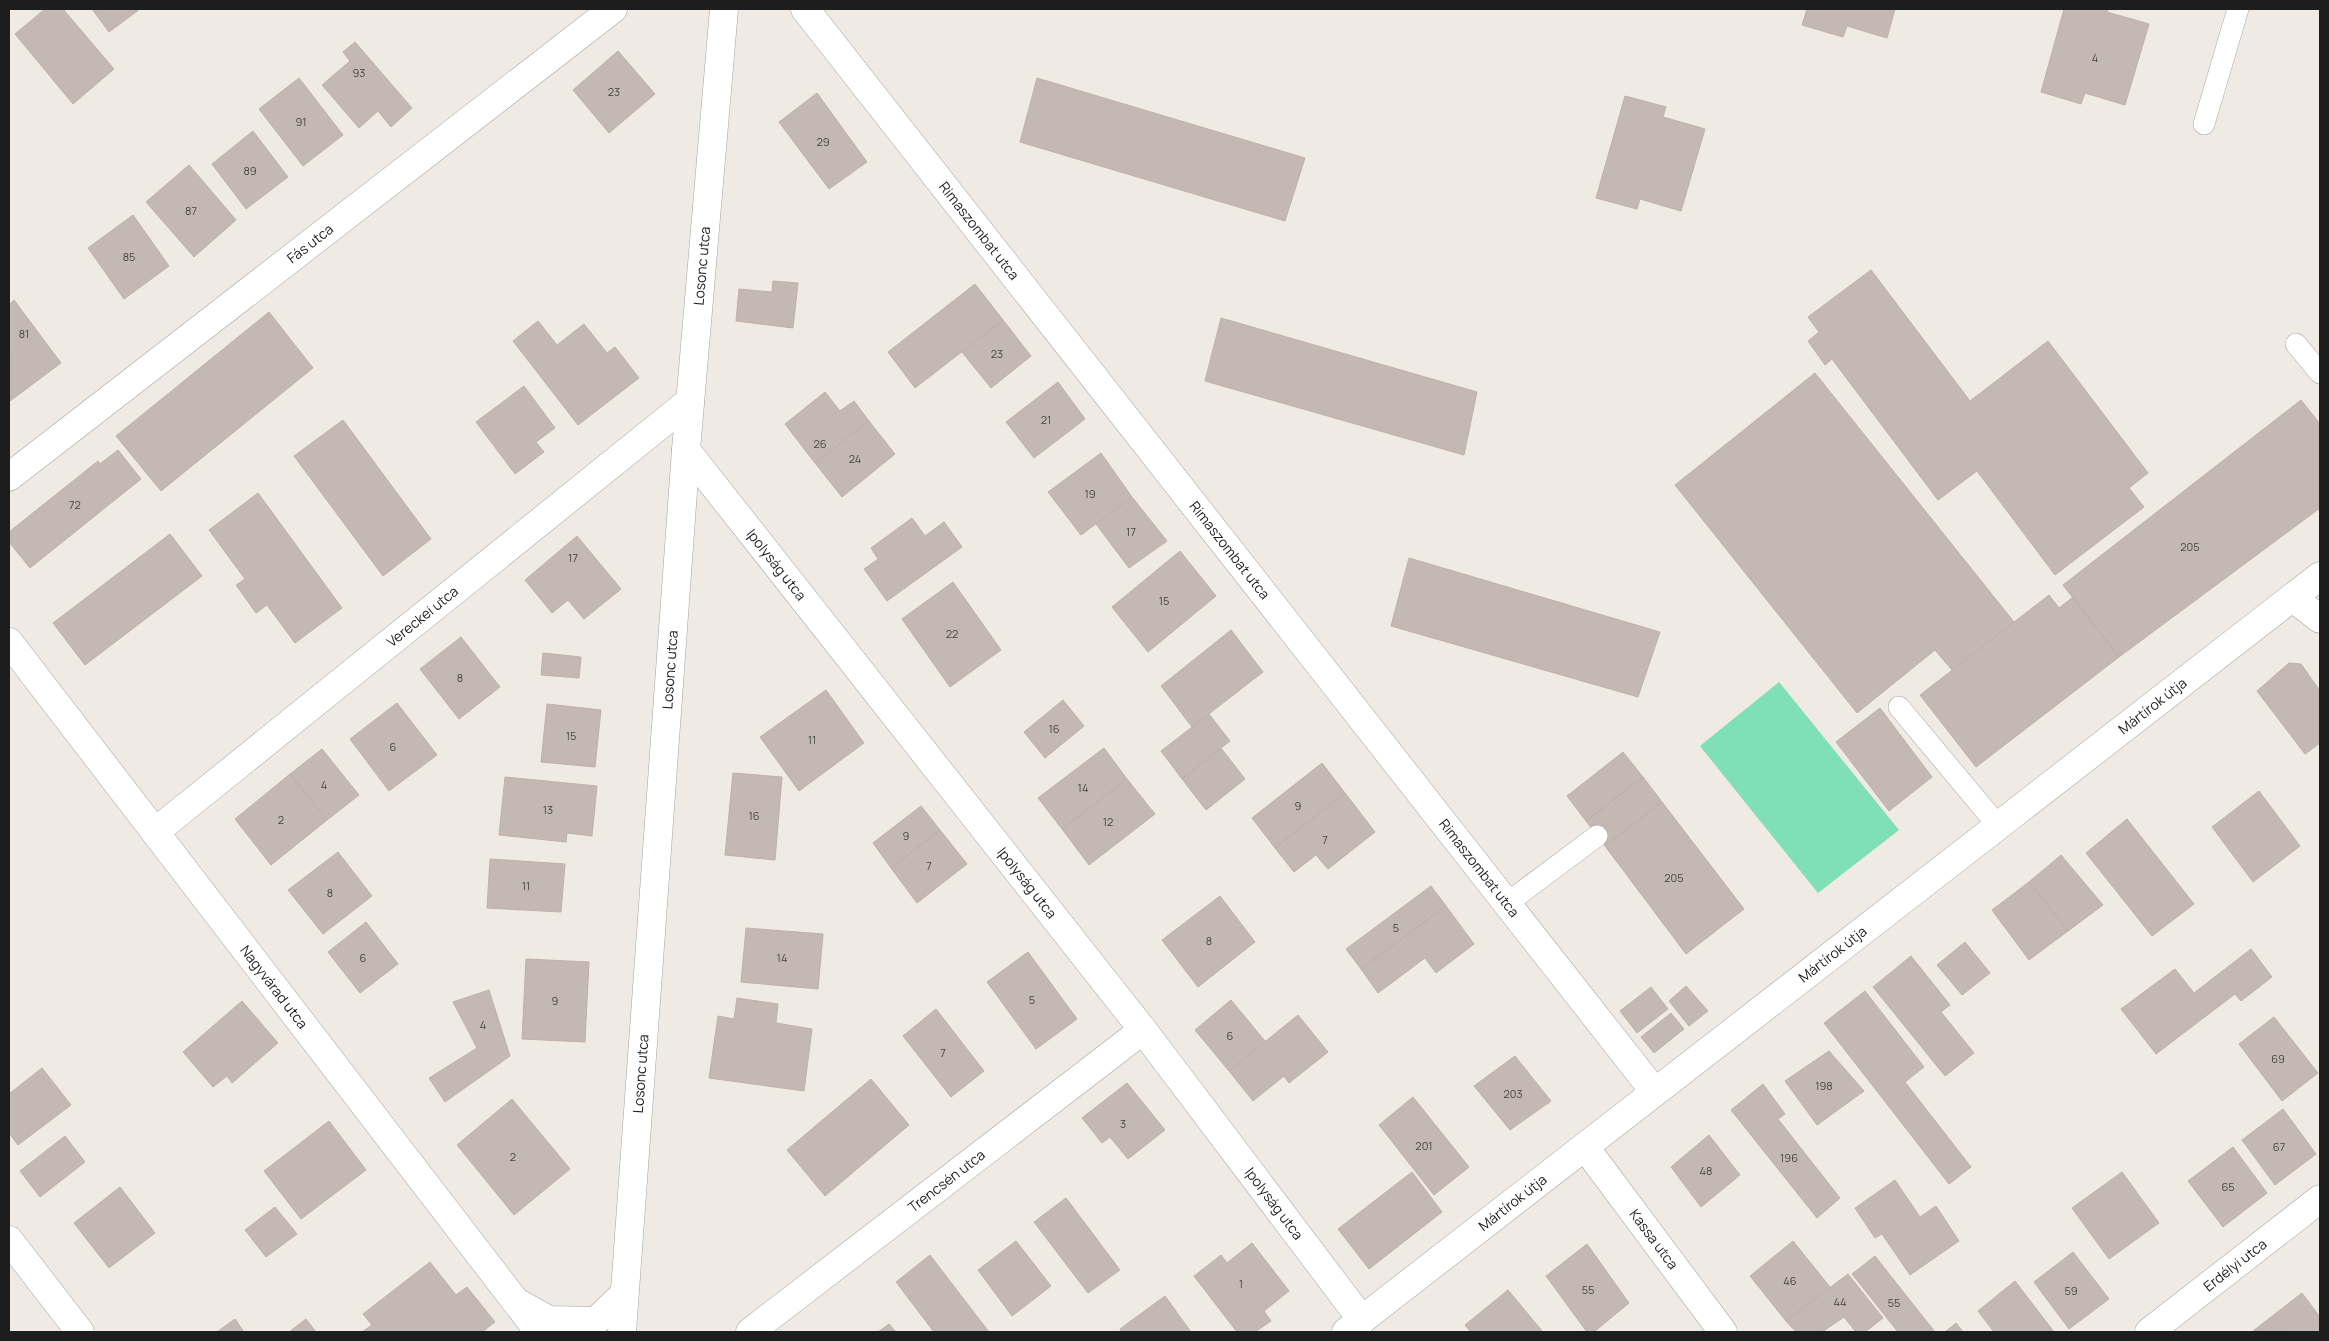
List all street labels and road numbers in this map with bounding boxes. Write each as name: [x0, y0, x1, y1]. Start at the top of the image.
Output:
street label: Rimaszombat utca: [935, 178, 1024, 284]
street label: Fás utca: [283, 219, 337, 267]
street label: Losonc utca: [689, 226, 714, 306]
street label: Rimaszombat utca: [1186, 497, 1275, 603]
street label: Ipolyság utca: [743, 525, 811, 604]
street label: Vereckei utca: [382, 581, 462, 651]
street label: Losonc utca: [657, 630, 682, 710]
street label: Mártírok útja: [2114, 673, 2190, 738]
street label: Rimaszombat utca: [1435, 815, 1524, 921]
street label: Ipolyság utca: [993, 843, 1061, 922]
street label: Mártírok útja: [1794, 921, 1870, 986]
street label: Nagyvárad utca: [236, 941, 312, 1032]
street label: Losonc utca: [628, 1034, 653, 1114]
street label: Trencsén utca: [904, 1145, 989, 1216]
street label: Ipolyság utca: [1241, 1163, 1308, 1243]
street label: Mártírok útja: [1474, 1170, 1550, 1235]
street label: Kassa utca: [1625, 1205, 1683, 1273]
street label: Erdélyi utca: [2199, 1234, 2270, 1295]

